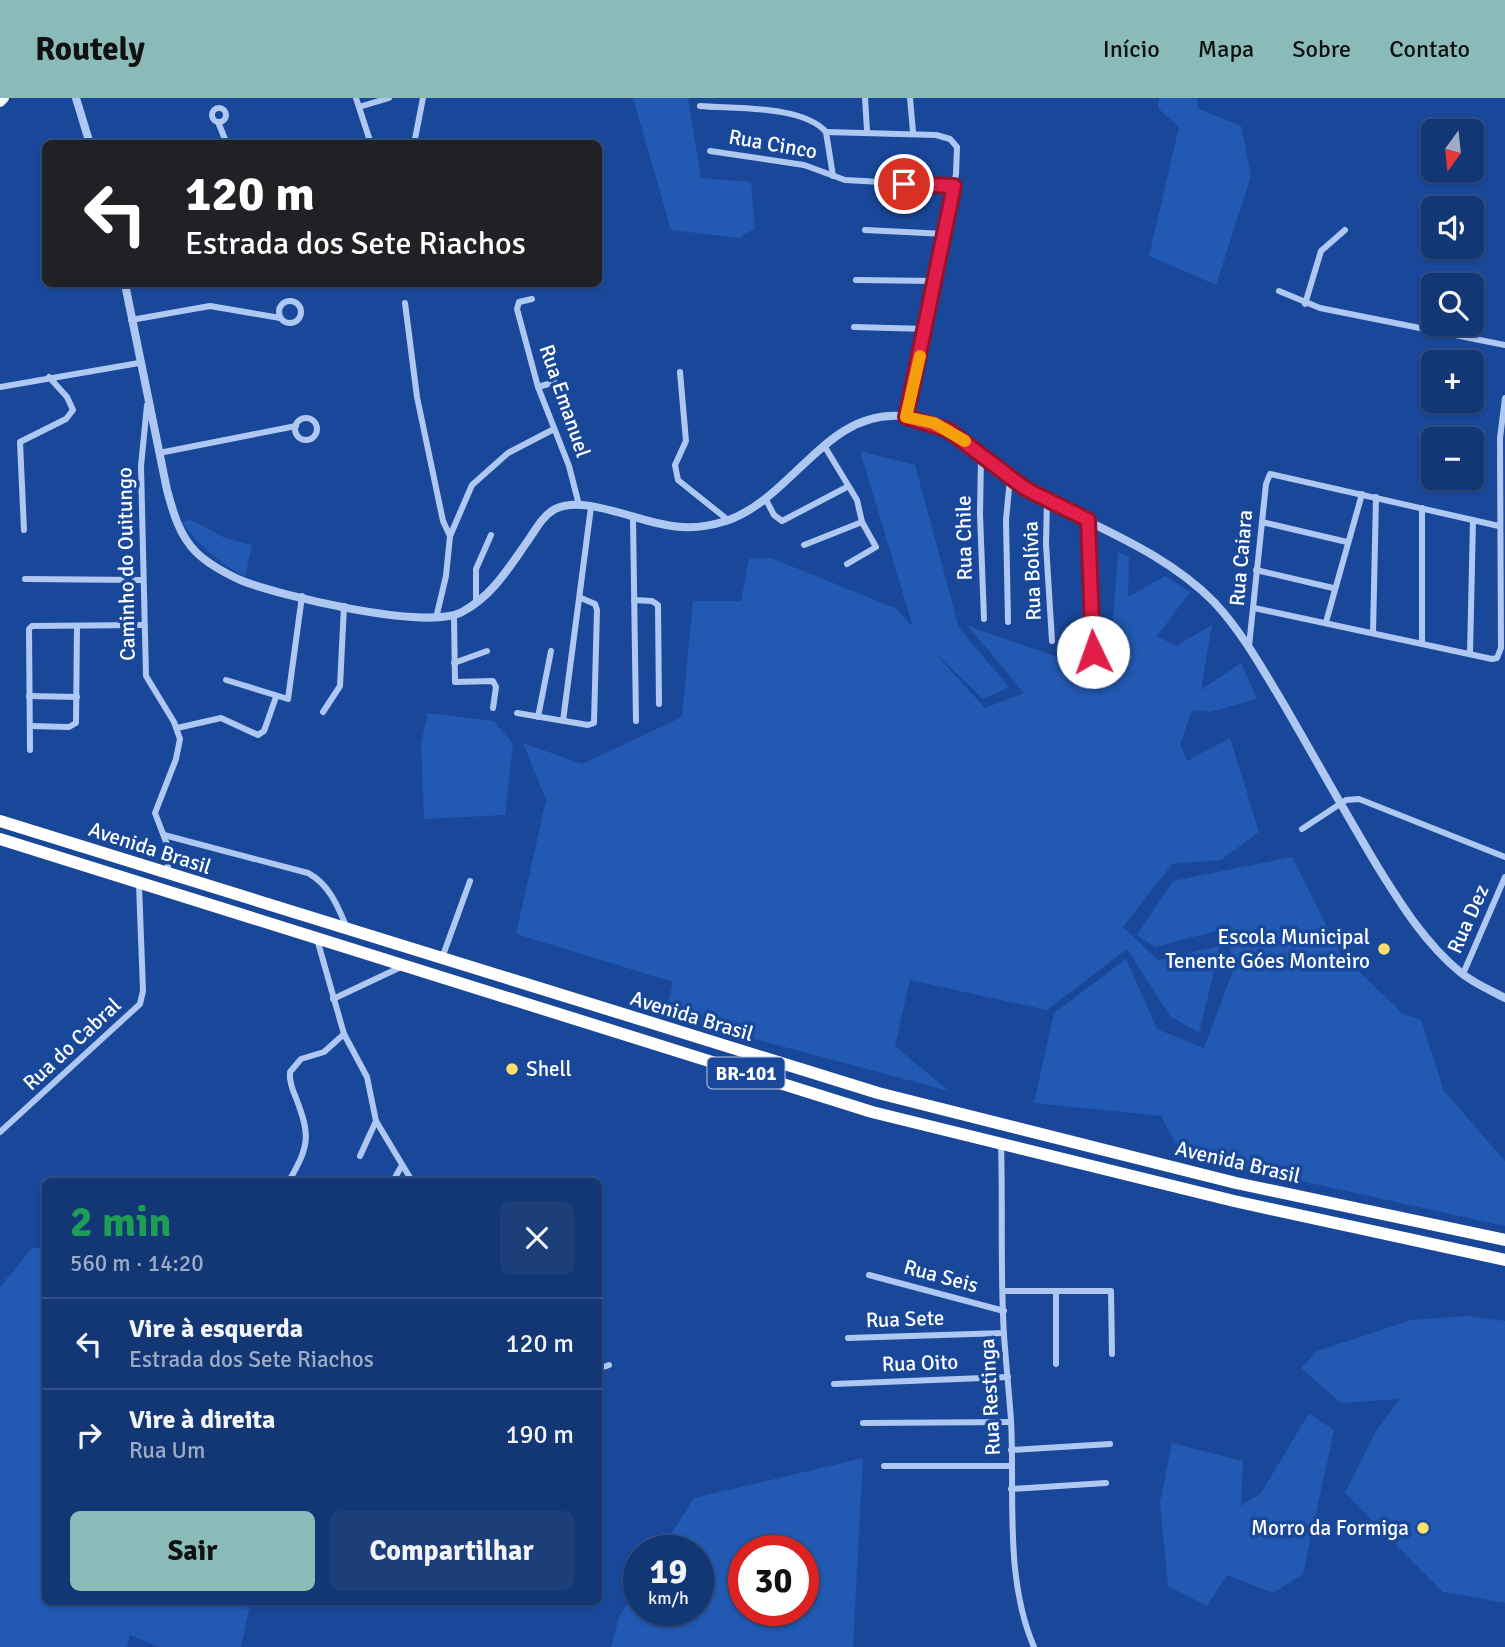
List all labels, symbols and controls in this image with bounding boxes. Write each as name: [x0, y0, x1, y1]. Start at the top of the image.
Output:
text: Routely: [35, 29, 145, 70]
text: Início: [1103, 34, 1160, 64]
text: Mapa: [1198, 34, 1254, 64]
text: Sobre: [1292, 34, 1351, 64]
text: Contato: [1389, 34, 1470, 64]
north arrow: [1421, 119, 1484, 182]
map controls: [1421, 119, 1484, 490]
street label: Rua Cinco: [727, 123, 819, 165]
pin: [874, 154, 934, 214]
text: 120 m: [185, 164, 315, 224]
icon: arrive: [885, 165, 923, 203]
icon: left: [70, 168, 161, 259]
button: sound: [1421, 196, 1484, 259]
text: Estrada dos Sete Riachos: [185, 224, 526, 263]
button: search: [1421, 273, 1484, 336]
street label: Rua Emanuel: [534, 341, 596, 461]
button: +: [1421, 350, 1484, 413]
button: −: [1421, 427, 1484, 490]
street label: Caminho do Ouitungo: [111, 467, 141, 661]
street label: Rua Chile: [950, 495, 978, 581]
street label: Rua Caiara: [1224, 509, 1258, 607]
street label: Rua Bolívia: [1017, 521, 1047, 621]
position arrow: [1056, 615, 1130, 689]
street label: Avenida Brasil: [85, 816, 215, 880]
street label: Rua Dez: [1441, 881, 1495, 957]
place label: Escola Municipal Tenente Góes Monteiro: [1166, 924, 1370, 974]
marker: Escola Municipal Tenente Góes Monteiro: [1376, 941, 1392, 957]
street label: Avenida Brasil: [627, 985, 757, 1047]
street label: Rua do Cabral: [18, 992, 126, 1096]
place label: Shell: [526, 1056, 572, 1082]
road number: BR-101: [708, 1057, 784, 1088]
marker: Shell: [504, 1061, 520, 1077]
street label: Avenida Brasil: [1173, 1135, 1303, 1189]
text: 2 min: [70, 1197, 171, 1248]
button: close: [500, 1201, 574, 1275]
text: 560 m · 14:20: [70, 1249, 204, 1278]
street label: Rua Seis: [901, 1254, 981, 1298]
street label: Rua Sete: [865, 1305, 945, 1333]
text: Vire à esquerda: [129, 1313, 303, 1345]
icon: left: [70, 1325, 108, 1363]
text: 120 m: [505, 1328, 574, 1360]
street label: Rua Restinga: [974, 1338, 1006, 1456]
text: Estrada dos Sete Riachos: [129, 1345, 374, 1374]
street label: Rua Oito: [881, 1349, 959, 1377]
text: Vire à direita: [129, 1404, 275, 1436]
icon: right: [70, 1416, 108, 1454]
text: 190 m: [505, 1419, 574, 1451]
text: Rua Um: [129, 1436, 205, 1465]
button: Sair: [70, 1511, 315, 1591]
button: Compartilhar: [329, 1511, 574, 1591]
place label: Morro da Formiga: [1251, 1515, 1409, 1541]
marker: Morro da Formiga: [1415, 1520, 1431, 1536]
speed limit sign: 30: [728, 1535, 819, 1626]
text: 19: [650, 1550, 687, 1593]
text: km/h: [648, 1587, 689, 1609]

